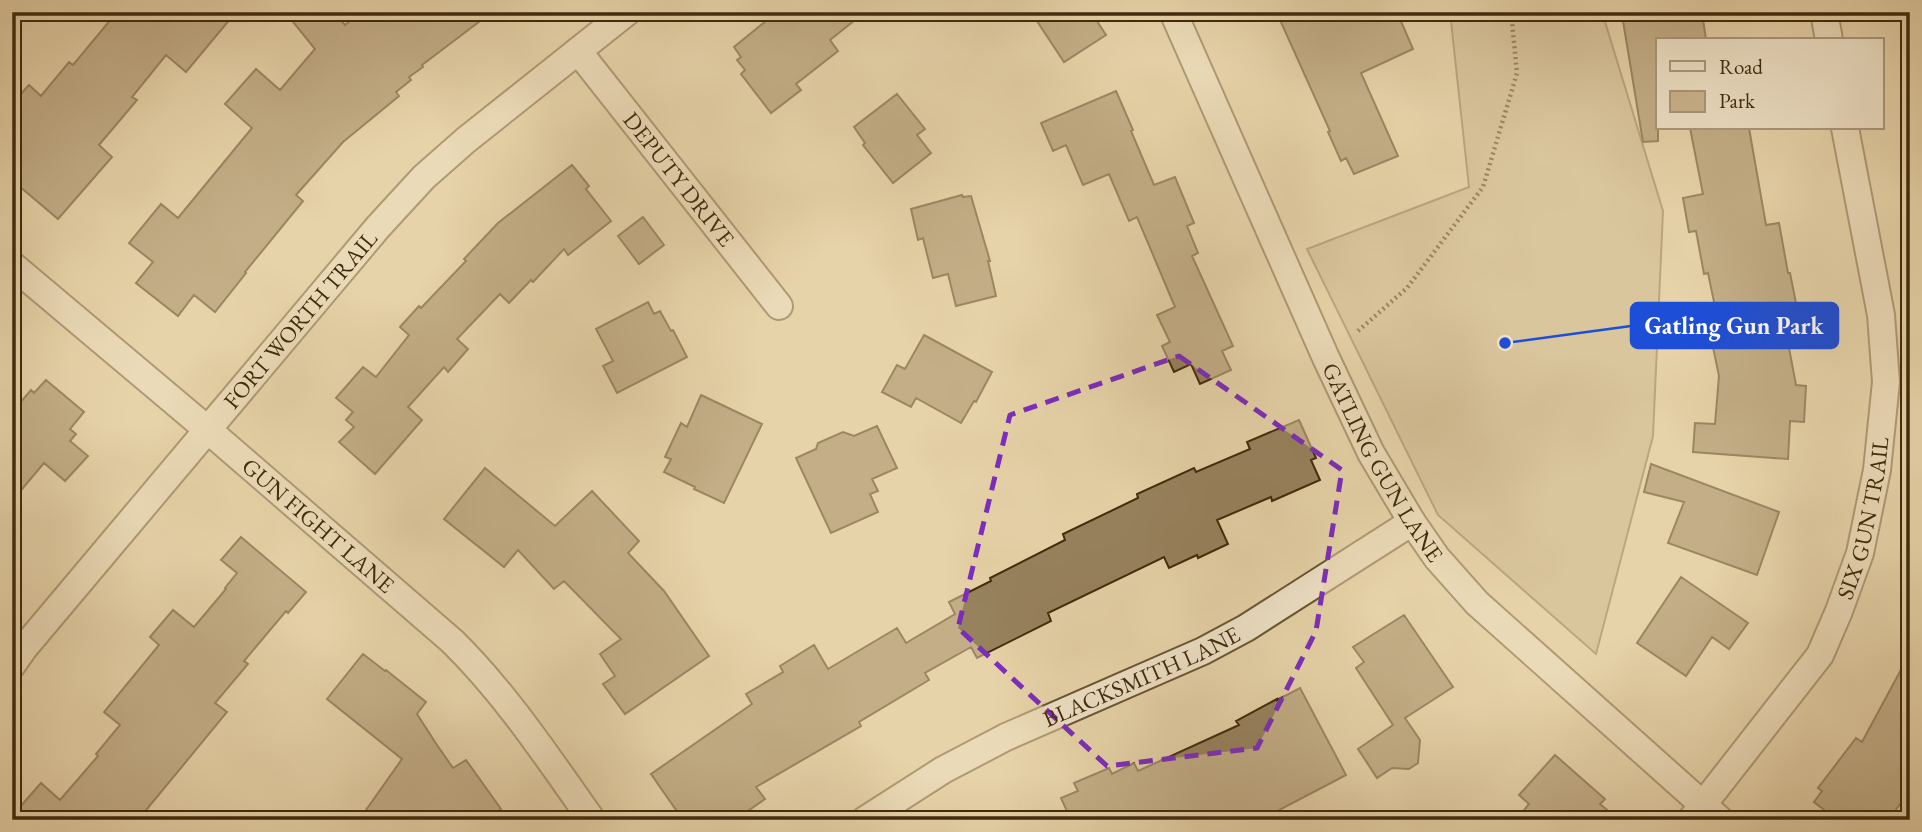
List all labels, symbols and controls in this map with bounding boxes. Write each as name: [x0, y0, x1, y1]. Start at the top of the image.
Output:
legend: [1656, 38, 1884, 130]
text: Road: [1719, 53, 1763, 80]
text: Park: [1719, 87, 1756, 114]
street label: DEPUTY DRIVE: [617, 106, 741, 252]
street label: FORT WORTH TRAIL: [217, 224, 384, 415]
callout: Gatling Gun Park: [1631, 303, 1838, 348]
text: Gatling Gun Park: [1644, 310, 1825, 342]
street label: GATLING GUN LANE: [1315, 358, 1450, 568]
street label: SIX GUN TRAIL: [1830, 435, 1895, 603]
street label: GUN FIGHT LANE: [236, 451, 401, 600]
street label: BLACKSMITH LANE: [1038, 619, 1245, 734]

